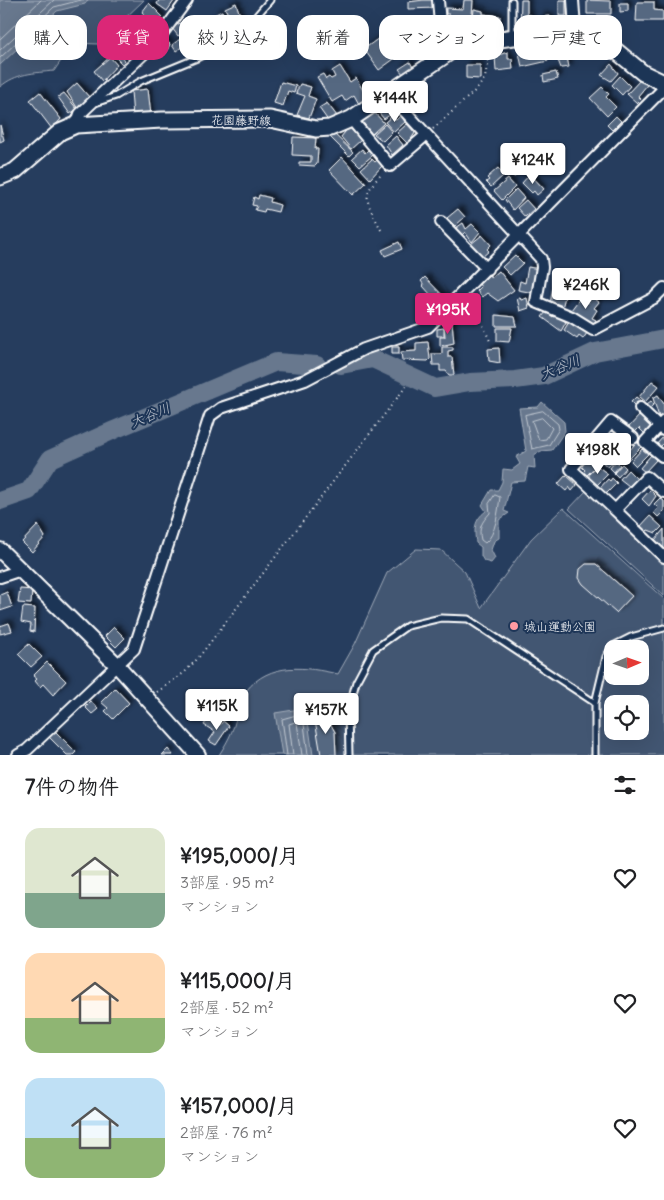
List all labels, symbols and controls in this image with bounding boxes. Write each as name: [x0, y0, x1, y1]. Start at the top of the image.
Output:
chip: 購入: [15, 15, 87, 60]
chip: 賃貸: [97, 15, 169, 60]
chip: 絞り込み: [179, 15, 287, 60]
chip: 新着: [297, 15, 369, 60]
chip: マンション: [379, 15, 504, 60]
chip: 一戸建て: [514, 15, 622, 60]
pin: ¥144K: [360, 80, 430, 123]
text: ¥144K: [373, 87, 417, 107]
street label: 花園藤野線: [211, 112, 271, 128]
pin: ¥124K: [498, 142, 568, 185]
text: ¥124K: [511, 149, 555, 169]
pin: ¥246K: [551, 268, 621, 310]
text: ¥246K: [563, 274, 609, 294]
pin: ¥195K: [413, 292, 483, 335]
text: ¥195K: [426, 299, 470, 319]
water label: 大谷川: [537, 351, 583, 383]
water label: 大谷川: [127, 399, 173, 431]
pin: ¥198K: [563, 432, 633, 475]
text: ¥198K: [576, 439, 620, 459]
place label: 城山運動公園: [524, 619, 596, 634]
marker: 城山運動公園: [508, 620, 520, 632]
north arrow: [604, 640, 649, 685]
map controls: [604, 640, 649, 740]
pin: ¥115K: [182, 688, 252, 731]
pin: ¥157K: [291, 692, 361, 735]
text: ¥115K: [196, 695, 238, 715]
button: locate: [604, 695, 649, 740]
text: ¥157K: [305, 699, 347, 719]
icon: filters: [611, 771, 639, 799]
text: 7件の物件: [25, 773, 119, 800]
text: ¥195,000/月: [180, 842, 299, 869]
icon: home: [65, 848, 125, 908]
icon: heart: [611, 864, 639, 892]
text: 3部屋 · 95 m²: [180, 872, 274, 892]
text: マンション: [180, 896, 259, 916]
text: ¥115,000/月: [180, 967, 295, 994]
icon: home: [65, 973, 125, 1033]
icon: heart: [611, 989, 639, 1017]
text: 2部屋 · 52 m²: [180, 997, 274, 1017]
text: マンション: [180, 1021, 259, 1041]
text: ¥157,000/月: [180, 1092, 297, 1119]
icon: home: [65, 1098, 125, 1158]
icon: heart: [611, 1114, 639, 1142]
text: 2部屋 · 76 m²: [180, 1122, 273, 1142]
text: マンション: [180, 1146, 259, 1166]

